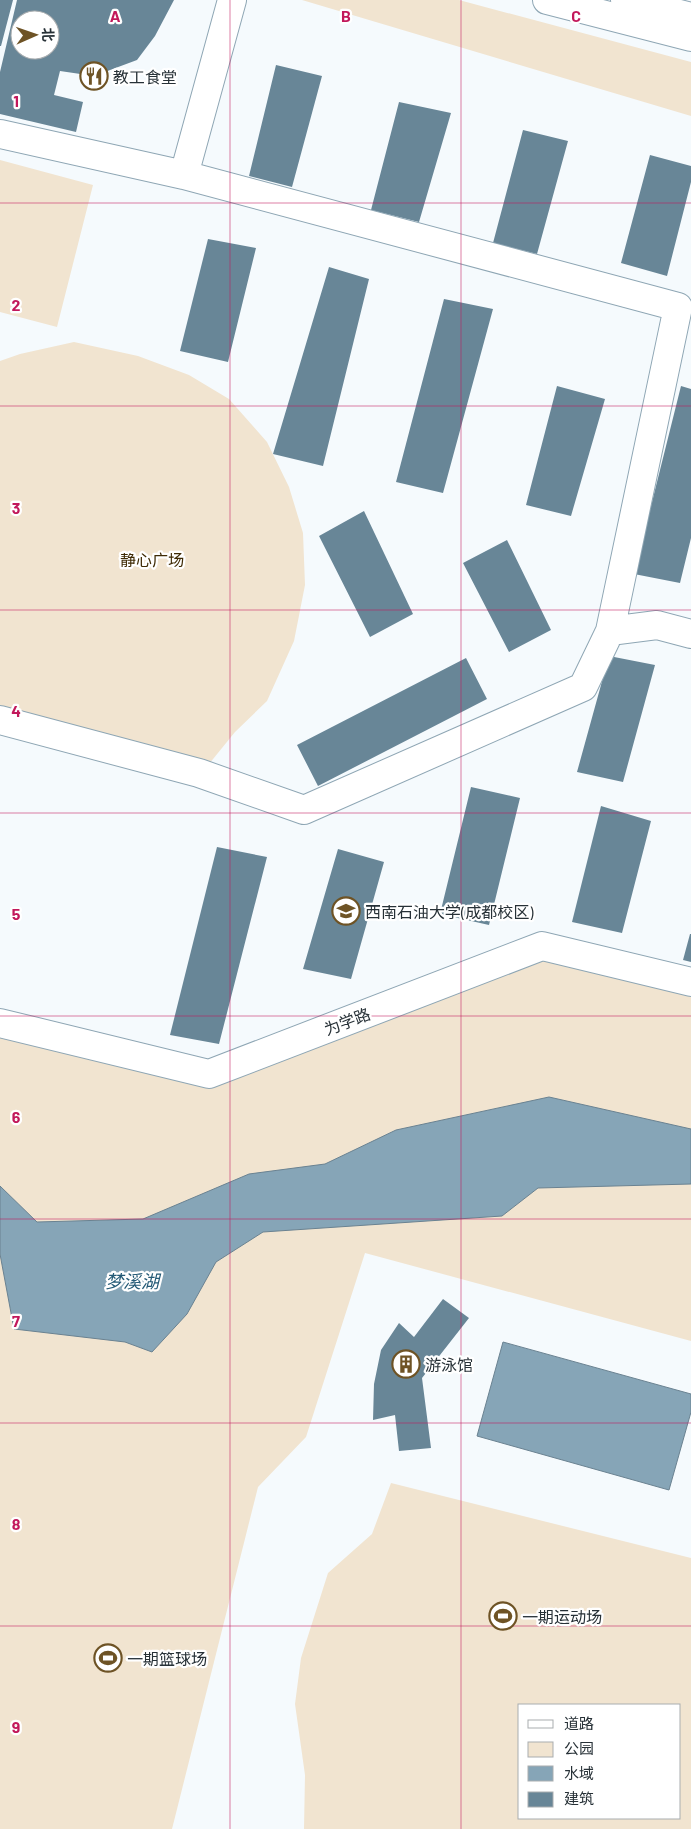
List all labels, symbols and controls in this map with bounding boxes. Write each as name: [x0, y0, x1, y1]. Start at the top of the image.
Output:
text: A: [110, 6, 121, 25]
text: B: [341, 6, 351, 25]
text: C: [571, 6, 581, 25]
north arrow: [10, 10, 60, 60]
text: 北: [40, 27, 57, 42]
restaurant icon: 教工食堂: [79, 61, 109, 91]
place label: 教工食堂: [113, 67, 177, 86]
text: 1: [13, 91, 19, 110]
text: 2: [12, 295, 21, 314]
text: 3: [12, 498, 20, 517]
park label: 静心广场: [120, 550, 184, 569]
text: 4: [11, 701, 21, 720]
school or university icon: 西南石油大学(成都校区): [331, 896, 361, 926]
place label: 西南石油大学(成都校区): [365, 902, 534, 921]
text: 5: [12, 904, 21, 923]
street label: 为学路: [321, 1004, 373, 1038]
text: 6: [12, 1107, 21, 1126]
water label: 梦溪湖: [105, 1270, 162, 1292]
text: 7: [12, 1311, 20, 1330]
building icon: 游泳馆: [391, 1349, 421, 1379]
place label: 游泳馆: [425, 1355, 473, 1374]
text: 8: [12, 1514, 21, 1533]
sports icon: 一期运动场: [488, 1601, 518, 1631]
place label: 一期运动场: [522, 1607, 602, 1626]
sports icon: 一期篮球场: [93, 1643, 123, 1673]
place label: 一期篮球场: [127, 1649, 207, 1668]
legend: [518, 1704, 681, 1819]
text: 道路: [564, 1714, 594, 1732]
text: 9: [12, 1717, 20, 1736]
text: 公园: [564, 1739, 594, 1757]
text: 水域: [564, 1764, 594, 1782]
text: 建筑: [564, 1789, 594, 1807]

